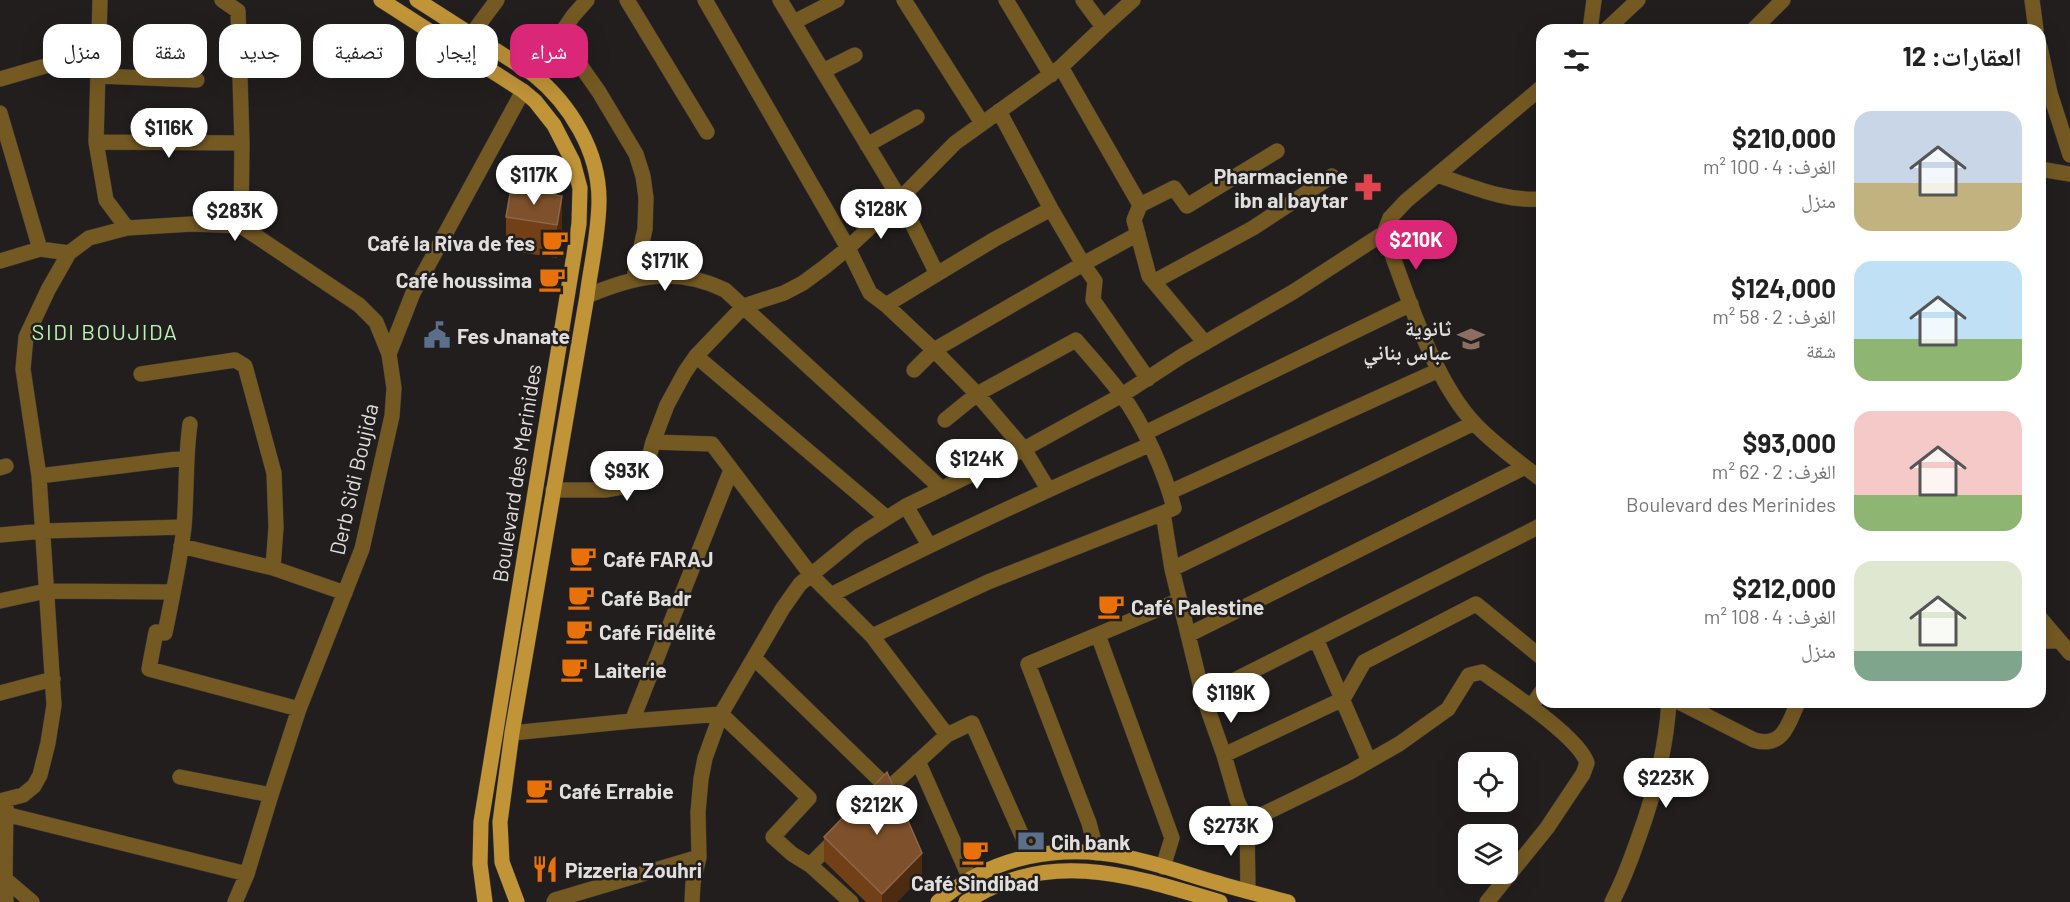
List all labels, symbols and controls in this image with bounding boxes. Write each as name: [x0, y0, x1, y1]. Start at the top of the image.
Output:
chip: منزل: [43, 24, 121, 78]
chip: شقة: [133, 24, 207, 78]
chip: جديد: [219, 24, 301, 78]
chip: تصفية: [313, 24, 404, 78]
chip: إيجار: [416, 24, 498, 78]
chip: شراء: [510, 24, 588, 78]
text: العقارات: 12: [1903, 40, 2022, 71]
icon: filters: [1560, 44, 1593, 77]
pin: $116K: [127, 108, 211, 159]
text: $116K: [145, 115, 194, 139]
text: $210,000: [1732, 122, 1836, 153]
icon: home: [1902, 135, 1974, 207]
text: الغرف: 4 · 100 m²: [1703, 154, 1836, 178]
pin: $117K: [492, 155, 576, 206]
text: $117K: [510, 162, 558, 186]
place label: Pharmacienne ibn al baytar: [1214, 163, 1348, 212]
pharmacy icon: Pharmacienne ibn al baytar: [1353, 172, 1383, 202]
text: منزل: [1801, 188, 1836, 212]
pin: $128K: [839, 189, 923, 240]
pin: $283K: [193, 191, 277, 242]
text: $128K: [854, 196, 908, 220]
text: $283K: [207, 198, 263, 222]
pin: $210K: [1374, 220, 1458, 271]
cafe icon: Café la Riva de fes: [540, 227, 570, 257]
text: $210K: [1389, 227, 1443, 251]
place label: Café la Riva de fes: [367, 230, 535, 255]
pin: $171K: [623, 241, 707, 292]
text: $171K: [641, 248, 689, 272]
cafe icon: Café houssima: [537, 264, 567, 294]
place label: Café houssima: [396, 267, 532, 292]
text: $124,000: [1731, 272, 1836, 303]
icon: home: [1902, 285, 1974, 357]
text: الغرف: 2 · 58 m²: [1712, 304, 1836, 328]
place label: ثانوية عباس بناني: [1363, 315, 1451, 369]
district label: SIDI BOUJIDA: [32, 318, 178, 344]
public building icon: Fes Jnanate: [422, 320, 452, 350]
place label: Fes Jnanate: [457, 323, 570, 348]
school or university icon: ثانوية عباس بناني: [1456, 324, 1486, 354]
text: شقة: [1806, 338, 1836, 362]
street label: Boulevard des Merinides: [486, 362, 546, 584]
street label: Derb Sidi Boujida: [323, 401, 383, 557]
text: $93,000: [1743, 427, 1836, 458]
icon: home: [1902, 435, 1974, 507]
pin: $124K: [935, 439, 1019, 490]
text: $124K: [950, 446, 1004, 470]
pin: $93K: [591, 451, 663, 502]
text: $93K: [604, 458, 650, 482]
text: الغرف: 2 · 62 m²: [1712, 459, 1836, 483]
text: Boulevard des Merinides: [1626, 492, 1836, 516]
cafe icon: Café FARAJ: [568, 543, 598, 573]
place label: Café FARAJ: [603, 546, 713, 571]
text: $212,000: [1732, 572, 1836, 603]
cafe icon: Café Badr: [566, 582, 596, 612]
place label: Café Badr: [601, 585, 692, 610]
icon: home: [1902, 585, 1974, 657]
cafe icon: Café Palestine: [1096, 591, 1126, 621]
place label: Café Palestine: [1131, 594, 1264, 619]
text: الغرف: 4 · 108 m²: [1704, 604, 1836, 628]
cafe icon: Café Fidélité: [564, 616, 594, 646]
place label: Café Fidélité: [599, 619, 716, 644]
text: منزل: [1801, 638, 1836, 662]
cafe icon: Laiterie: [559, 654, 589, 684]
place label: Laiterie: [594, 657, 667, 682]
pin: $119K: [1189, 673, 1273, 724]
text: $119K: [1207, 680, 1255, 704]
map controls: [1458, 752, 1518, 884]
button: locate: [1458, 752, 1518, 812]
pin: $223K: [1624, 758, 1708, 809]
text: $223K: [1638, 765, 1694, 789]
cafe icon: Café Errabie: [524, 775, 554, 805]
place label: Café Errabie: [559, 778, 674, 803]
pin: $212K: [835, 785, 919, 836]
text: $212K: [850, 792, 904, 816]
pin: $273K: [1189, 806, 1273, 857]
text: $273K: [1203, 813, 1259, 837]
button: layers: [1458, 824, 1518, 884]
bank icon: Cih bank: [1016, 826, 1046, 856]
place label: Cih bank: [1051, 829, 1130, 854]
cafe icon: Café Sindibad: [960, 837, 990, 867]
restaurant icon: Pizzeria Zouhri: [530, 854, 560, 884]
place label: Pizzeria Zouhri: [565, 857, 702, 882]
place label: Café Sindibad: [911, 870, 1039, 895]

